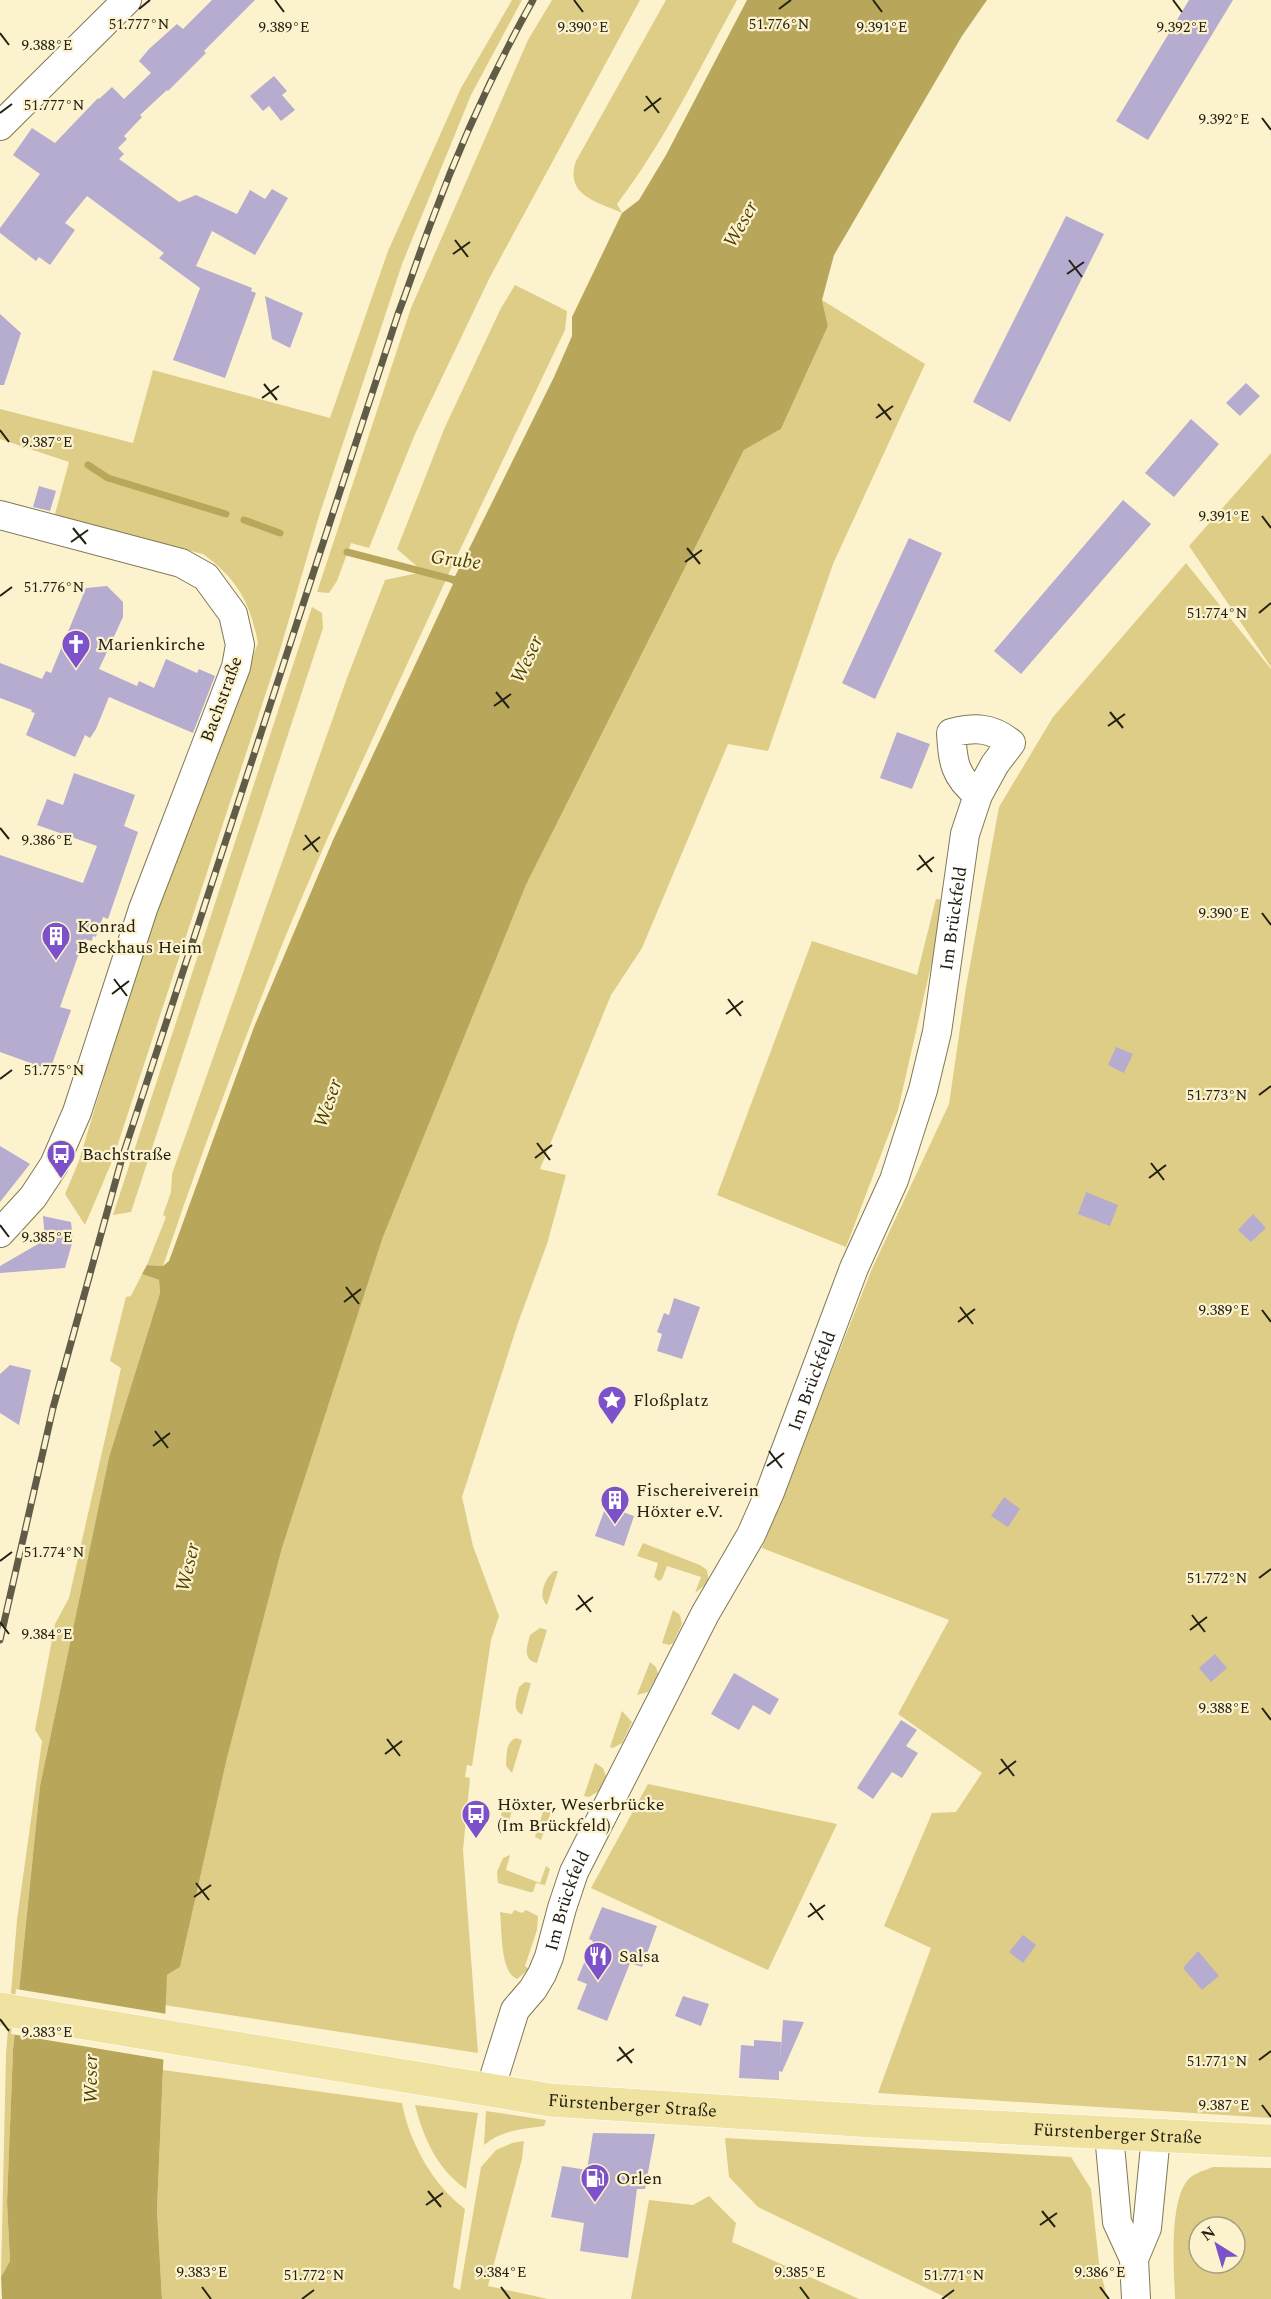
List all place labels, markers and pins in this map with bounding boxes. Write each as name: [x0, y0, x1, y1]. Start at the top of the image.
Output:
church icon: Marienkirche: [60, 628, 92, 670]
place label: Marienkirche: [97, 631, 205, 658]
place label: Konrad Beckhaus Heim: [77, 913, 202, 961]
building icon: Konrad Beckhaus Heim: [40, 920, 72, 962]
bus stop icon: Bachstraße: [45, 1138, 77, 1180]
place label: Bachstraße: [82, 1141, 172, 1168]
place icon: Floßplatz: [596, 1384, 628, 1426]
place label: Floßplatz: [633, 1387, 709, 1414]
place label: Fischereiverein Höxter e.V.: [636, 1477, 759, 1525]
building icon: Fischereiverein Höxter e.V.: [599, 1484, 631, 1526]
place label: Höxter, Weserbrücke (Im Brückfeld): [497, 1791, 664, 1839]
bus stop icon: Höxter, Weserbrücke (Im Brückfeld): [460, 1798, 492, 1840]
restaurant icon: Salsa: [582, 1940, 614, 1982]
place label: Salsa: [619, 1943, 660, 1970]
fuel station icon: Orlen: [579, 2162, 611, 2204]
place label: Orlen: [616, 2165, 662, 2192]

